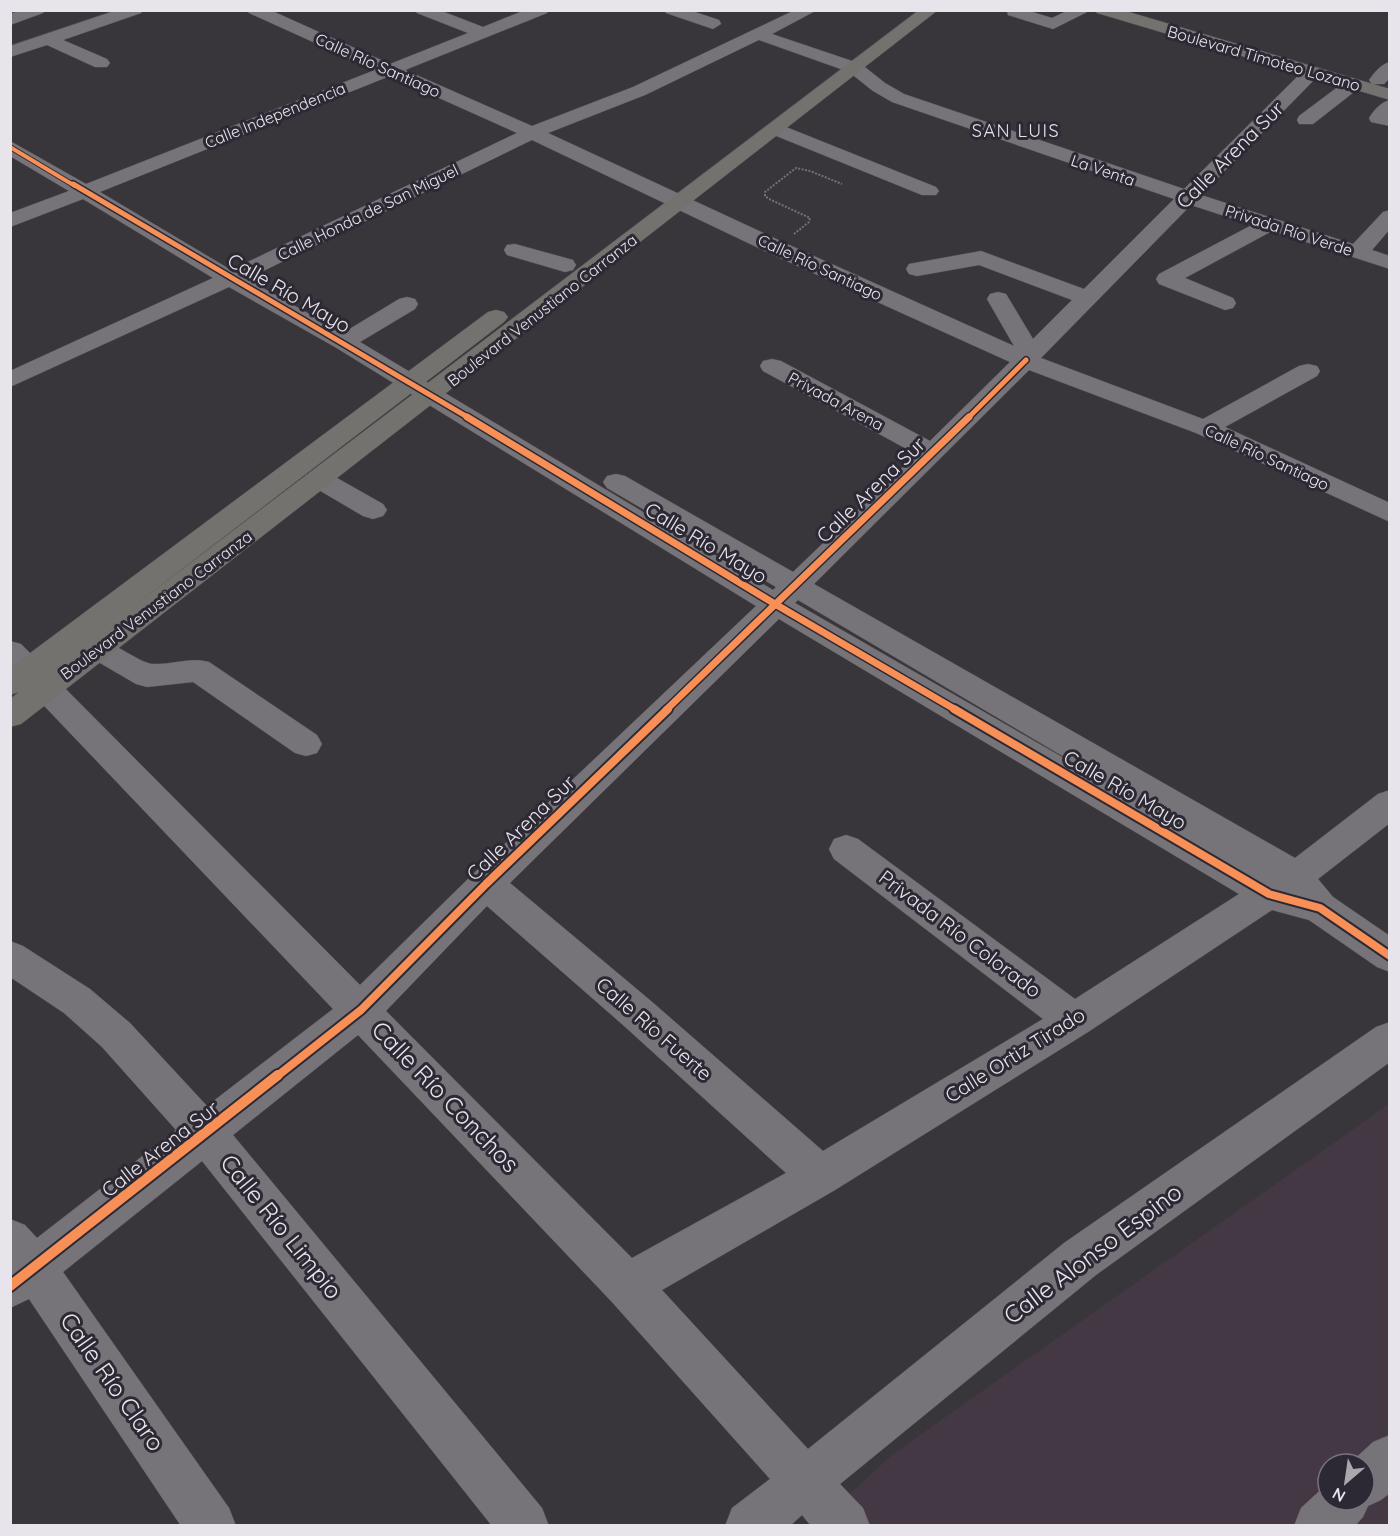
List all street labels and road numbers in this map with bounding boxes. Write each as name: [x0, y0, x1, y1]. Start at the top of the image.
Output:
street label: Boulevard Timoteo Lozano: [1165, 21, 1363, 95]
street label: Calle Río Santiago: [312, 28, 444, 102]
street label: Calle Independencia: [202, 78, 348, 152]
street label: Calle Arena Sur: [1171, 95, 1289, 214]
street label: La Venta: [1068, 150, 1138, 190]
street label: Calle Honda de San Miguel: [274, 159, 462, 265]
street label: Privada Río Verde: [1223, 200, 1355, 260]
street label: Calle Río Santiago: [755, 229, 885, 305]
street label: Boulevard Venustiano Carranza: [443, 230, 641, 390]
street label: Calle Río Mayo: [223, 247, 355, 338]
street label: Privada Arena: [785, 367, 887, 435]
street label: Calle Río Santiago: [1202, 419, 1332, 495]
street label: Calle Arena Sur: [811, 431, 931, 548]
street label: Calle Río Mayo: [641, 496, 772, 589]
street label: Boulevard Venustiano Carranza: [56, 526, 256, 684]
street label: Calle Río Mayo: [1059, 744, 1191, 835]
street label: Calle Arena Sur: [461, 769, 581, 886]
street label: Privada Río Colorado: [874, 864, 1046, 1003]
street label: Calle Río Fuerte: [591, 971, 717, 1086]
street label: Calle Ortiz Tirado: [940, 1002, 1089, 1108]
street label: Calle Río Conchos: [366, 1014, 526, 1178]
street label: Calle Arena Sur: [96, 1095, 224, 1202]
street label: Calle Río Limpio: [214, 1148, 349, 1305]
street label: Calle Alonso Espino: [997, 1176, 1187, 1330]
street label: Calle Río Claro: [54, 1306, 172, 1457]

